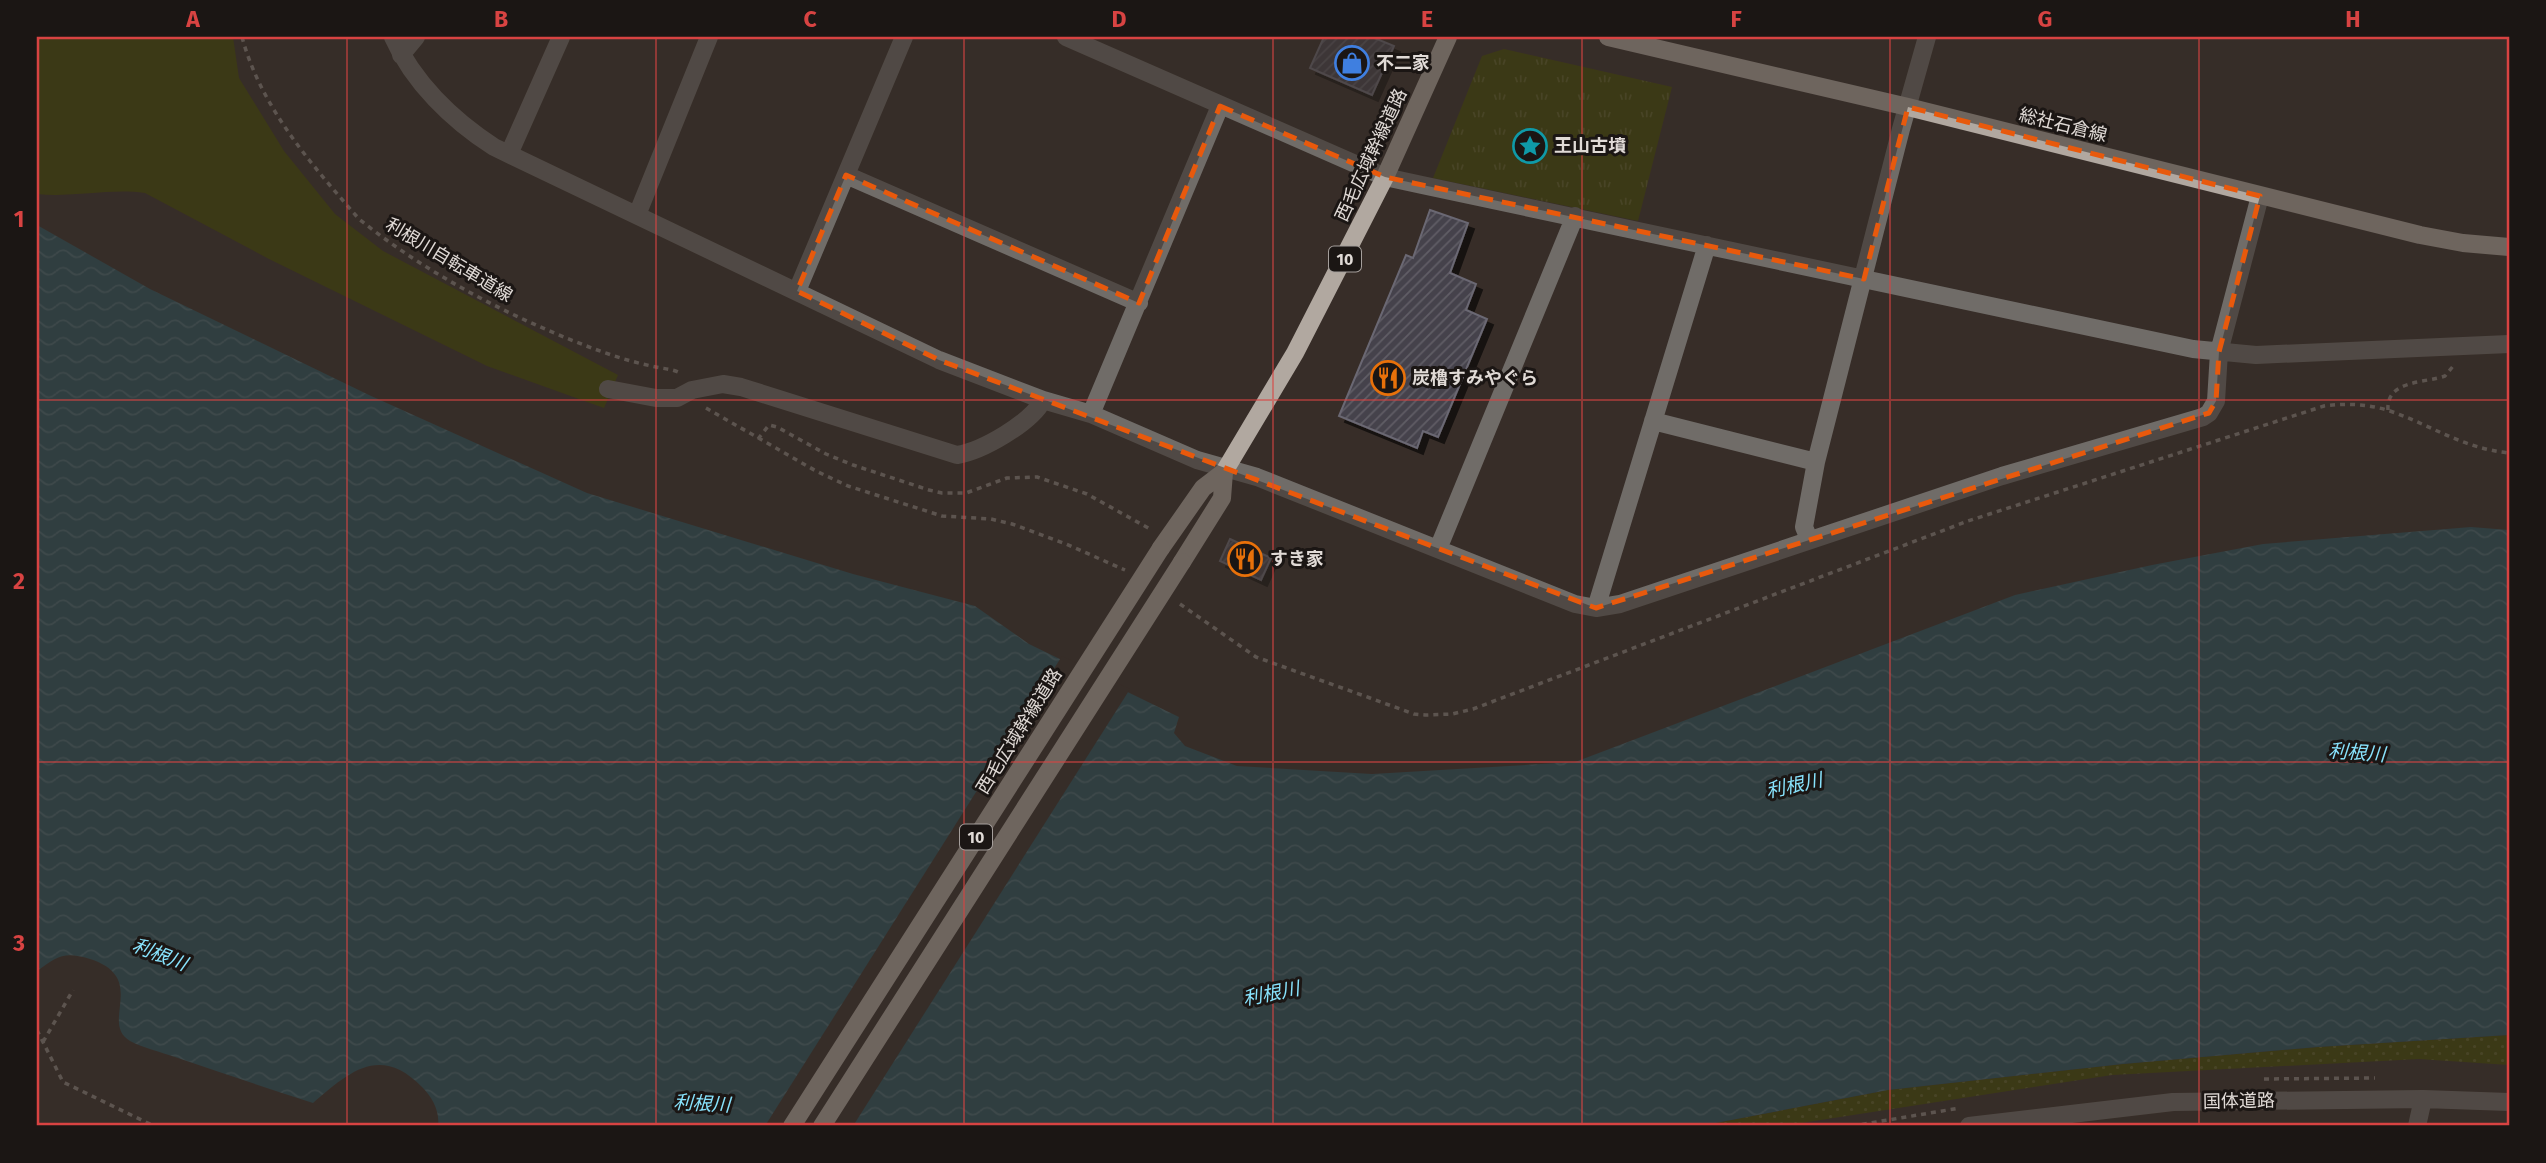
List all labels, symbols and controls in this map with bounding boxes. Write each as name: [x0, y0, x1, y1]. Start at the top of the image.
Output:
text: A: [185, 5, 200, 33]
text: B: [494, 5, 508, 33]
text: C: [803, 5, 817, 33]
text: D: [1112, 5, 1127, 33]
text: E: [1421, 5, 1433, 33]
text: F: [1730, 5, 1742, 33]
text: G: [2038, 5, 2052, 33]
text: H: [2345, 5, 2361, 33]
shop icon: 不二家: [1333, 44, 1371, 82]
place label: 不二家: [1376, 52, 1430, 74]
street label: 西毛広域幹線道路: [1331, 85, 1411, 225]
street label: 総社石倉線: [2017, 103, 2109, 147]
place icon: 王山古墳: [1511, 127, 1549, 165]
place label: 王山古墳: [1554, 135, 1626, 157]
text: 1: [14, 205, 24, 233]
street label: 利根川自転車道線: [382, 213, 516, 307]
road number: 10: [1329, 246, 1361, 272]
restaurant icon: 炭櫓すみやぐら: [1369, 359, 1407, 397]
place label: 炭櫓すみやぐら: [1412, 367, 1538, 389]
restaurant icon: すき家: [1226, 540, 1264, 578]
place label: すき家: [1270, 548, 1324, 570]
text: 2: [13, 567, 25, 595]
street label: 西毛広域幹線道路: [972, 664, 1066, 798]
water label: 利根川: [2328, 739, 2388, 766]
water label: 利根川: [1764, 768, 1826, 803]
road number: 10: [960, 824, 992, 850]
text: 3: [12, 929, 25, 957]
water label: 利根川: [129, 934, 192, 976]
water label: 利根川: [1241, 976, 1303, 1010]
street label: 国体道路: [2203, 1089, 2275, 1113]
water label: 利根川: [673, 1091, 733, 1117]

